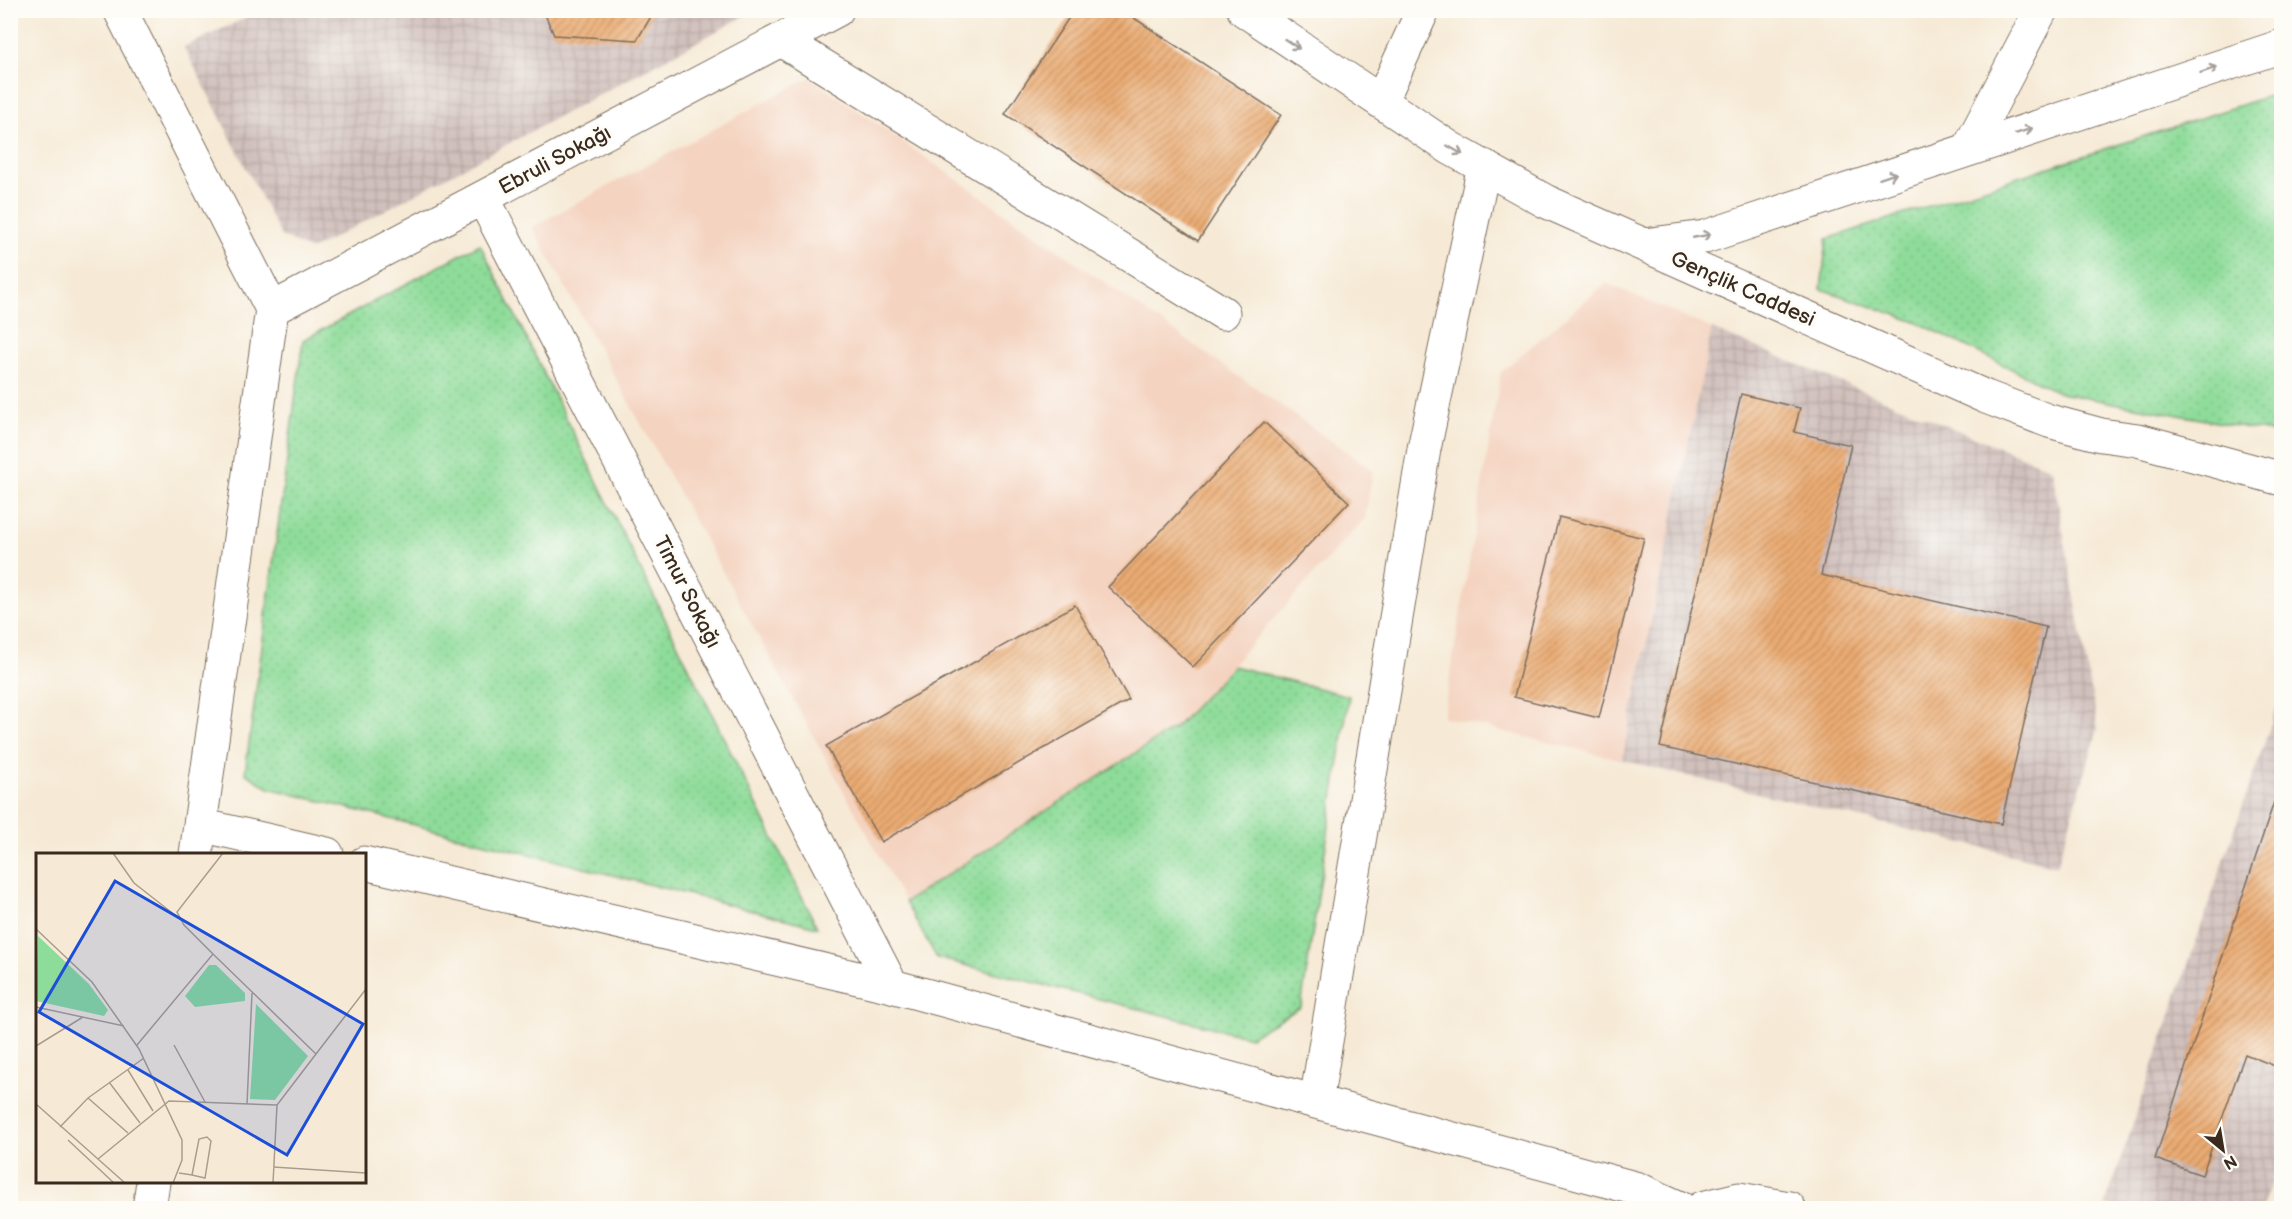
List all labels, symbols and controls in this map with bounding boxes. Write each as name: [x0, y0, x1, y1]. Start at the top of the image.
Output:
one-way arrow: [1283, 38, 1300, 50]
one-way arrow: [2199, 64, 2218, 75]
street label: Ebruli Sokağı: [495, 120, 615, 200]
one-way arrow: [2014, 125, 2033, 136]
one-way arrow: [1446, 144, 1463, 156]
one-way arrow: [1878, 170, 1897, 181]
one-way arrow: [1692, 230, 1712, 241]
street label: Gençlik Caddesi: [1667, 246, 1819, 332]
street label: Timur Sokağı: [648, 532, 726, 652]
inset map: [36, 853, 366, 1183]
north arrow: [2193, 1120, 2253, 1180]
text: N: [2220, 1150, 2240, 1173]

